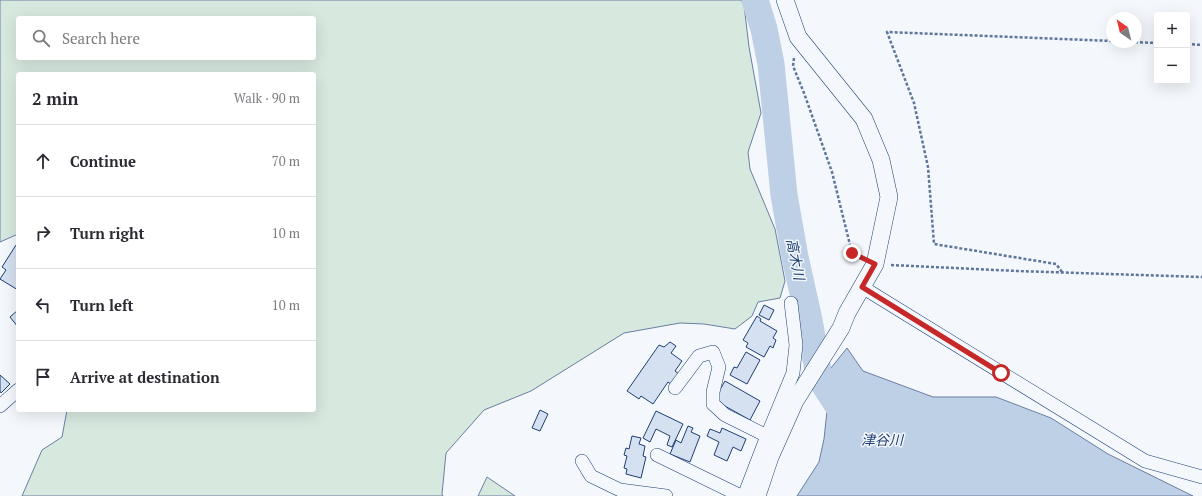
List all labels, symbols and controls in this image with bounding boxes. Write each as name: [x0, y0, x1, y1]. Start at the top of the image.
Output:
north arrow: [1106, 12, 1142, 48]
map controls: [1154, 12, 1190, 84]
button: +: [1154, 12, 1190, 48]
search box: [16, 16, 316, 60]
icon: search: [30, 27, 52, 49]
text: Search here: [62, 28, 140, 48]
button: −: [1154, 48, 1190, 84]
text: 2 min: [32, 87, 79, 110]
text: Walk · 90 m: [234, 89, 300, 107]
icon: ahead: [32, 150, 54, 172]
text: Continue: [70, 151, 136, 171]
text: 70 m: [272, 152, 300, 170]
icon: right: [32, 222, 54, 244]
text: Turn right: [70, 223, 145, 243]
text: 10 m: [272, 224, 300, 242]
water label: 高木川: [783, 237, 810, 283]
route end: [843, 244, 861, 262]
icon: left: [32, 294, 54, 316]
text: Turn left: [70, 295, 134, 315]
text: 10 m: [272, 296, 300, 314]
route start: [992, 364, 1010, 382]
icon: arrive: [32, 366, 54, 388]
text: Arrive at destination: [70, 367, 220, 387]
water label: 津谷川: [861, 430, 905, 449]

